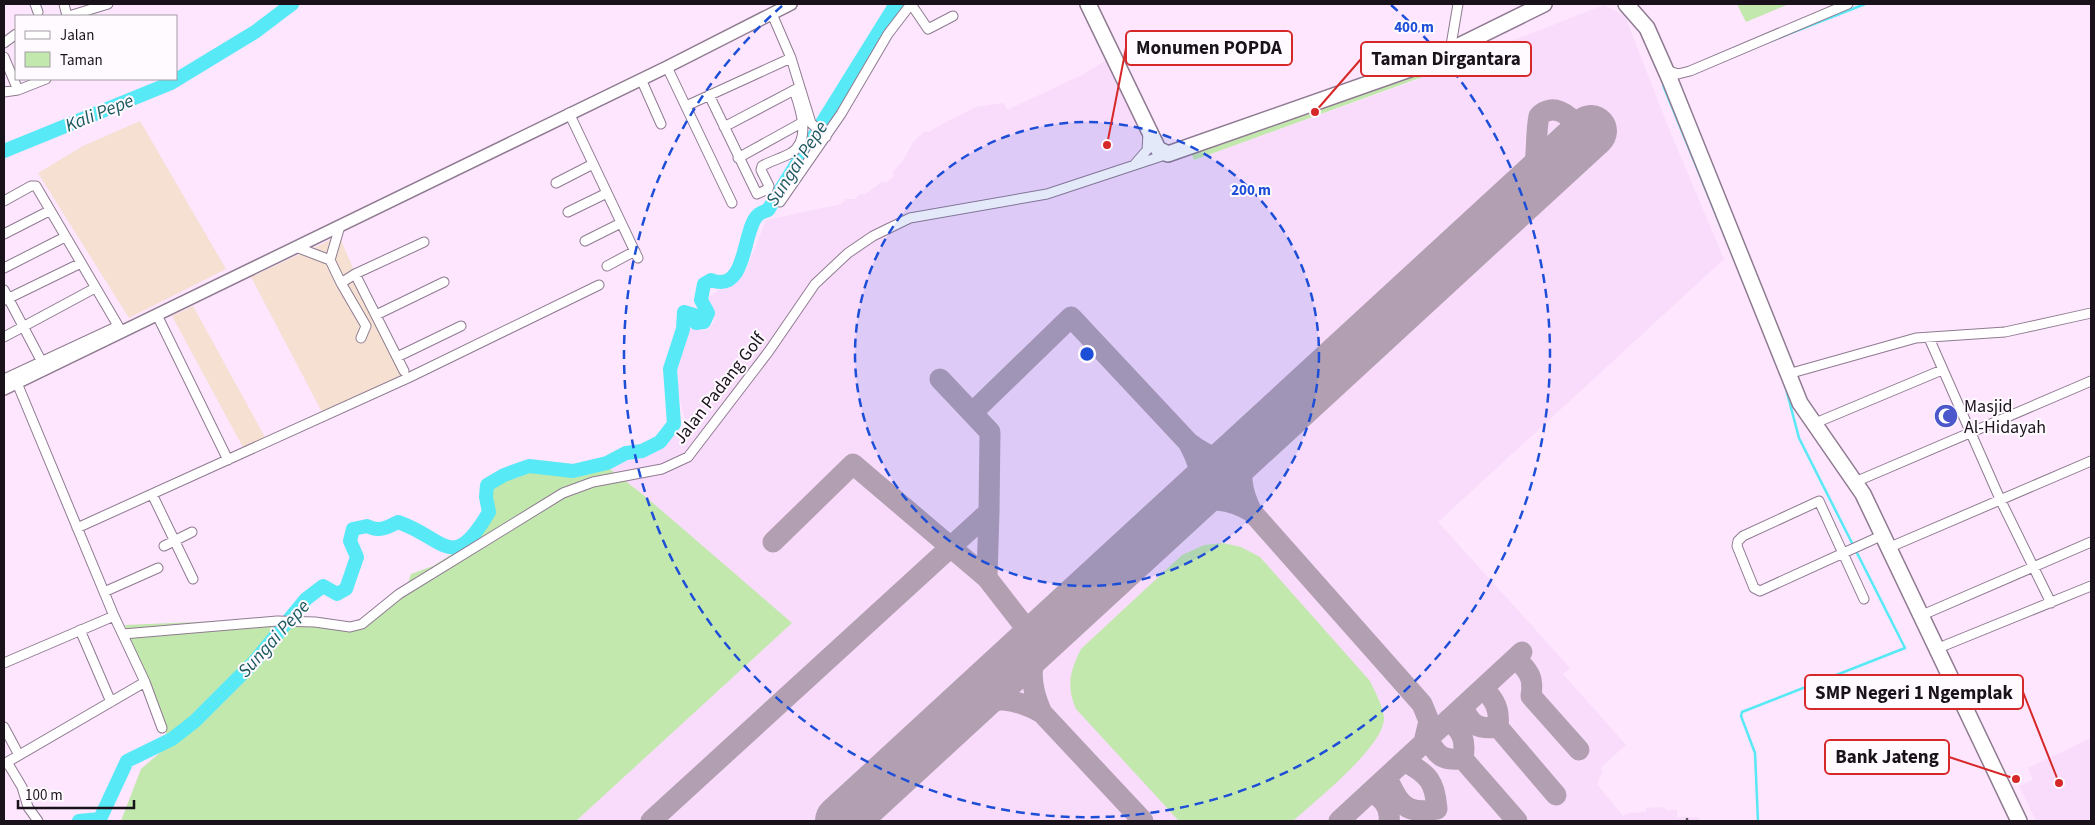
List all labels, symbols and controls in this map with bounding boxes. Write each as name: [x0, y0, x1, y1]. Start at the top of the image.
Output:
legend: [15, 15, 178, 80]
text: 400 m: [1394, 17, 1434, 38]
text: Jalan: [60, 25, 94, 46]
callout: Monumen POPDA: [1126, 31, 1292, 65]
text: Monumen POPDA: [1136, 35, 1282, 62]
callout: Taman Dirgantara: [1361, 42, 1531, 76]
text: Taman Dirgantara: [1371, 46, 1521, 73]
text: Taman: [60, 50, 103, 71]
water label: Kali Pepe: [61, 87, 138, 139]
water label: Sungai Pepe: [760, 116, 835, 212]
text: 200 m: [1231, 180, 1271, 201]
street label: Jalan Padang Golf: [668, 327, 771, 449]
centre of rings: [1078, 345, 1096, 363]
place label: Masjid Al-Hidayah: [1964, 394, 2046, 440]
mosque icon: Masjid Al-Hidayah: [1933, 403, 1959, 429]
water label: Sungai Pepe: [232, 594, 316, 684]
callout: SMP Negeri 1 Ngemplak: [1805, 675, 2023, 709]
text: SMP Negeri 1 Ngemplak: [1815, 680, 2014, 707]
callout: Bank Jateng: [1825, 740, 1949, 774]
text: Bank Jateng: [1835, 744, 1939, 771]
scale bar: [18, 778, 134, 810]
text: 100 m: [25, 785, 63, 806]

